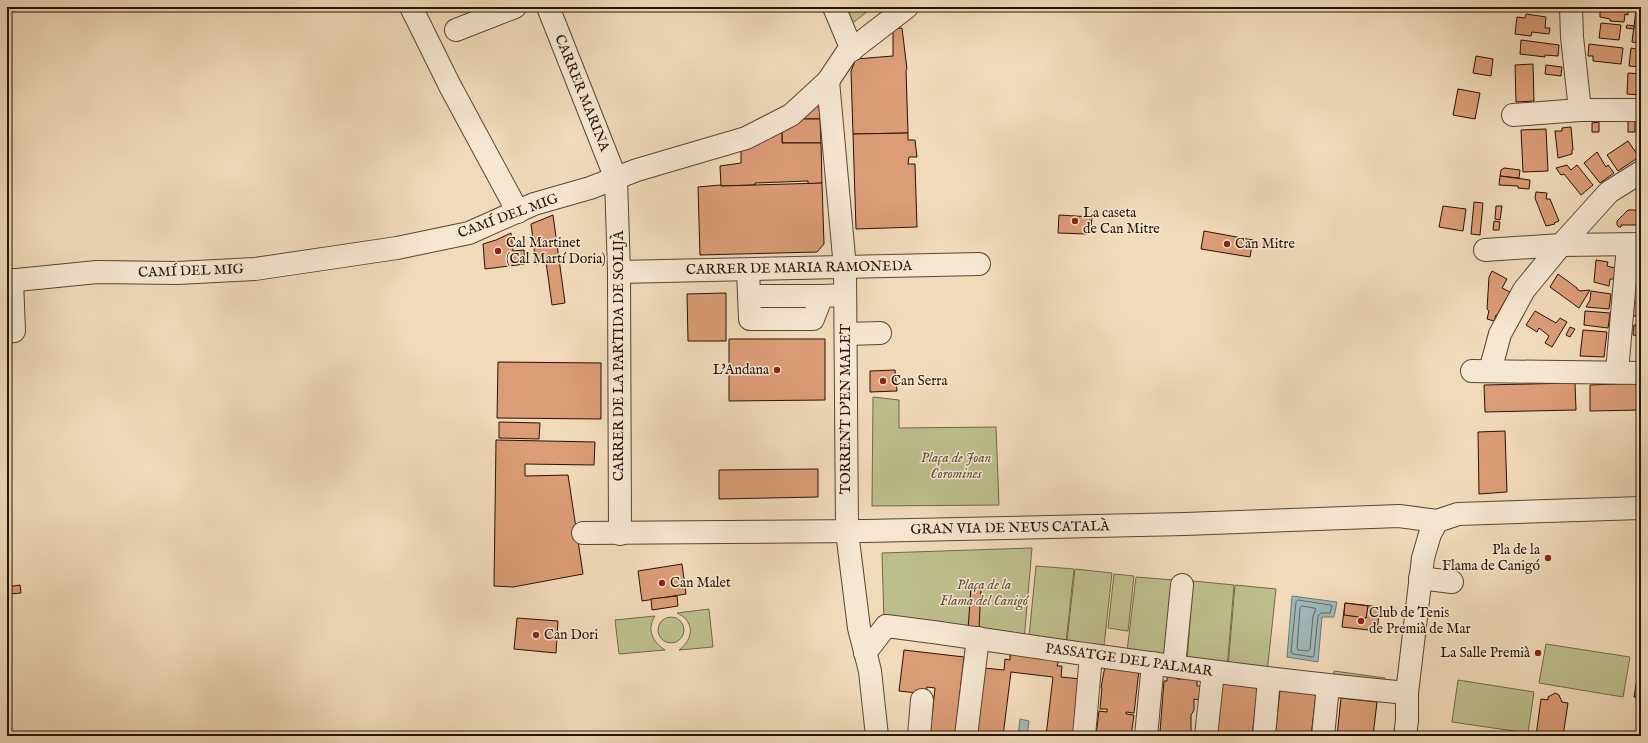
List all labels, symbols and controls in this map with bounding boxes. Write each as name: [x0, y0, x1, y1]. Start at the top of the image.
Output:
street label: CARRER MARINA: [550, 32, 614, 155]
street label: CAMÍ DEL MIG: [455, 188, 561, 243]
place label: La caseta de Can Mitre: [1083, 204, 1160, 238]
marker: La caseta de Can Mitre: [1070, 216, 1080, 226]
street label: CARRER DE LA PARTIDA DE SOLIJÀ: [609, 230, 628, 481]
place label: Cal Martinet (Cal Martí Doria): [506, 234, 606, 268]
place label: Can Mitre: [1235, 235, 1295, 253]
marker: Can Mitre: [1222, 239, 1232, 249]
marker: Cal Martinet (Cal Martí Doria): [493, 246, 503, 256]
street label: CARRER DE MARIA RAMONEDA: [686, 257, 913, 279]
street label: CAMÍ DEL MIG: [138, 259, 245, 282]
street label: TORRENT D'EN MALET: [837, 323, 855, 494]
place label: L'Andana: [713, 361, 770, 379]
marker: L'Andana: [772, 365, 782, 375]
place label: Can Serra: [891, 372, 948, 390]
marker: Can Serra: [878, 376, 888, 386]
park label: Plaça de Joan Coromines: [921, 449, 991, 483]
street label: GRAN VIA DE NEUS CATALÀ: [910, 516, 1110, 539]
place label: Pla de la Flama de Canigó: [1442, 541, 1541, 575]
marker: Pla de la Flama de Canigó: [1543, 553, 1553, 563]
place label: Can Malet: [670, 574, 731, 592]
park label: Plaça de la Flama del Canigó: [940, 576, 1030, 611]
marker: Can Malet: [657, 578, 667, 588]
place label: Club de Tenis de Premià de Mar: [1369, 604, 1471, 638]
marker: Club de Tenis de Premià de Mar: [1356, 616, 1366, 626]
place label: Can Dori: [544, 626, 598, 644]
marker: Can Dori: [531, 630, 541, 640]
street label: PASSATGE DEL PALMAR: [1044, 639, 1214, 681]
place label: La Salle Premià: [1440, 644, 1531, 662]
marker: La Salle Premià: [1533, 648, 1543, 658]

